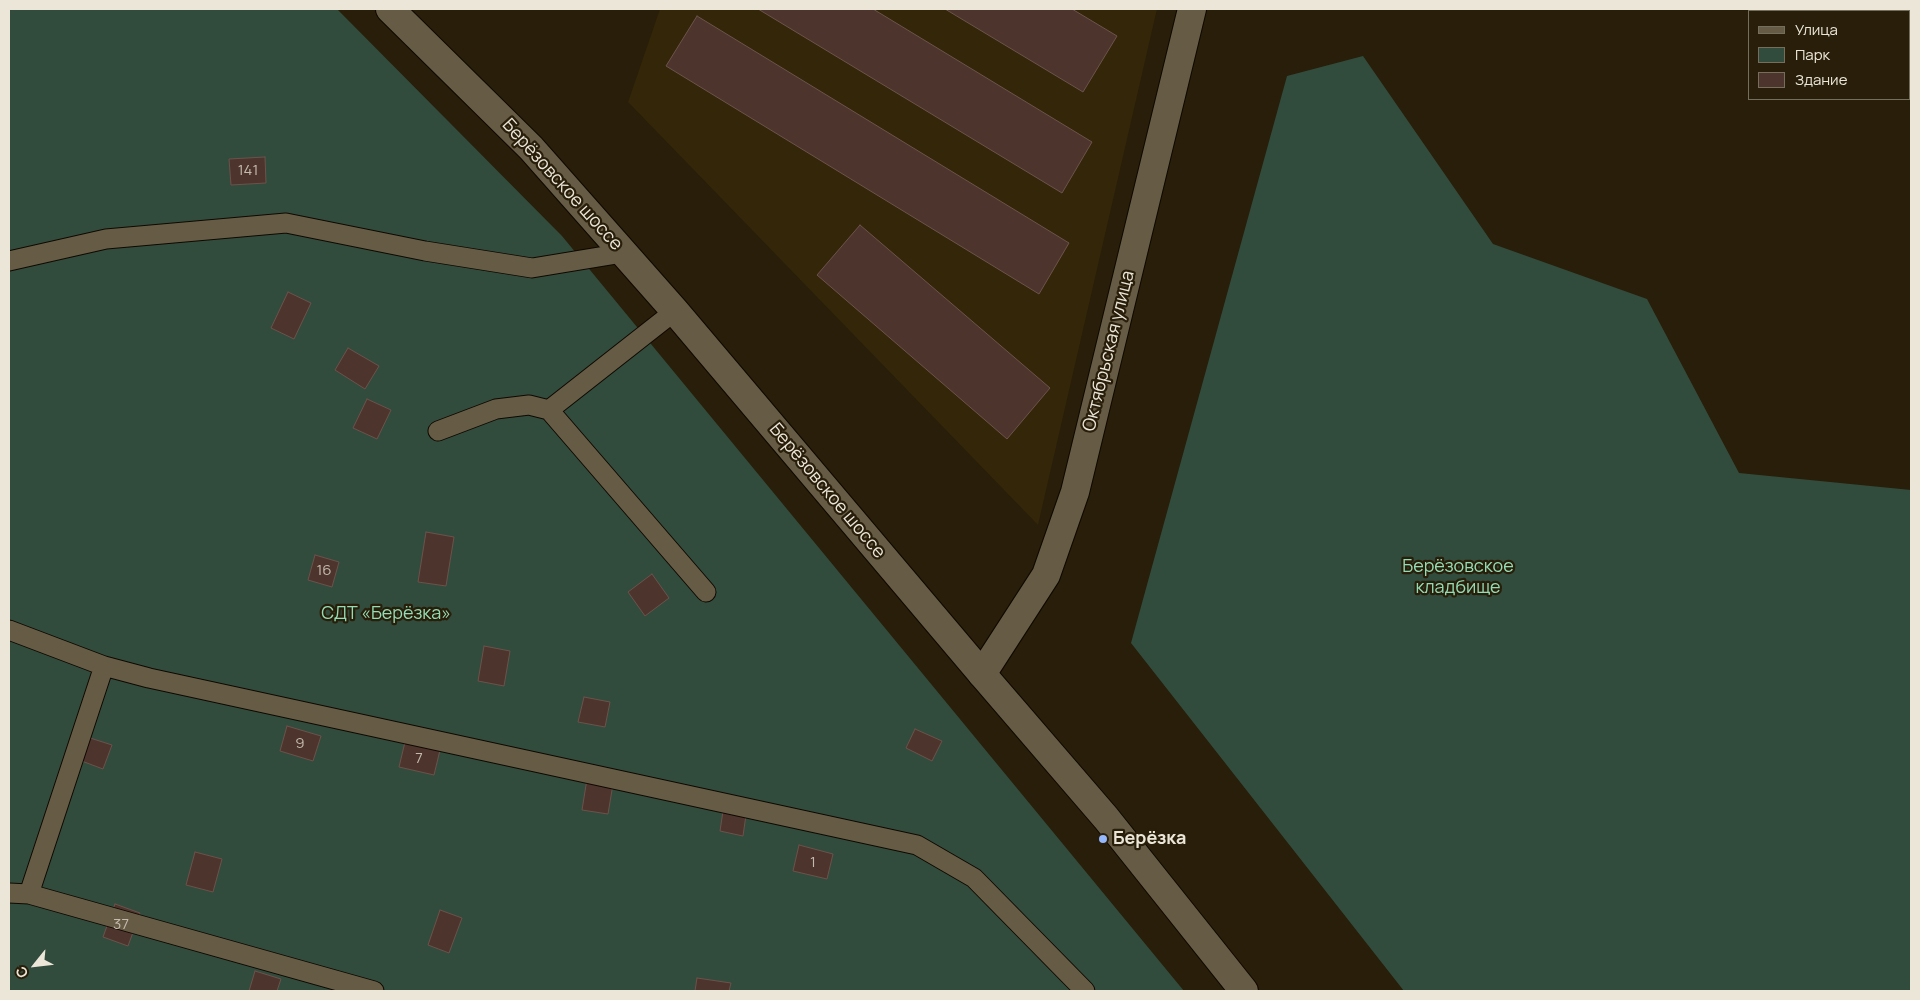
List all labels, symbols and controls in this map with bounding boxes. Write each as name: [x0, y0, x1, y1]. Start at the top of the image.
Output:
legend: [1748, 10, 1910, 100]
text: Улица: [1795, 19, 1838, 40]
text: Парк: [1795, 44, 1830, 65]
text: Здание: [1795, 69, 1847, 90]
street label: Берёзовское шоссе: [497, 115, 627, 255]
house number: 141: [238, 162, 258, 180]
street label: Октябрьская улица: [1079, 268, 1139, 434]
street label: Берёзовское шоссе: [764, 419, 890, 563]
park label: Берёзовское кладбище: [1402, 556, 1514, 598]
house number: 16: [316, 562, 332, 580]
park label: СДТ «Берёзка»: [321, 603, 451, 625]
house number: 9: [295, 735, 305, 753]
house number: 7: [415, 750, 423, 768]
place label: Берёзка: [1113, 828, 1186, 850]
marker: Берёзка: [1097, 833, 1109, 845]
house number: 1: [810, 854, 816, 872]
house number: 37: [113, 916, 129, 934]
north arrow: [10, 940, 60, 990]
text: С: [11, 963, 32, 982]

